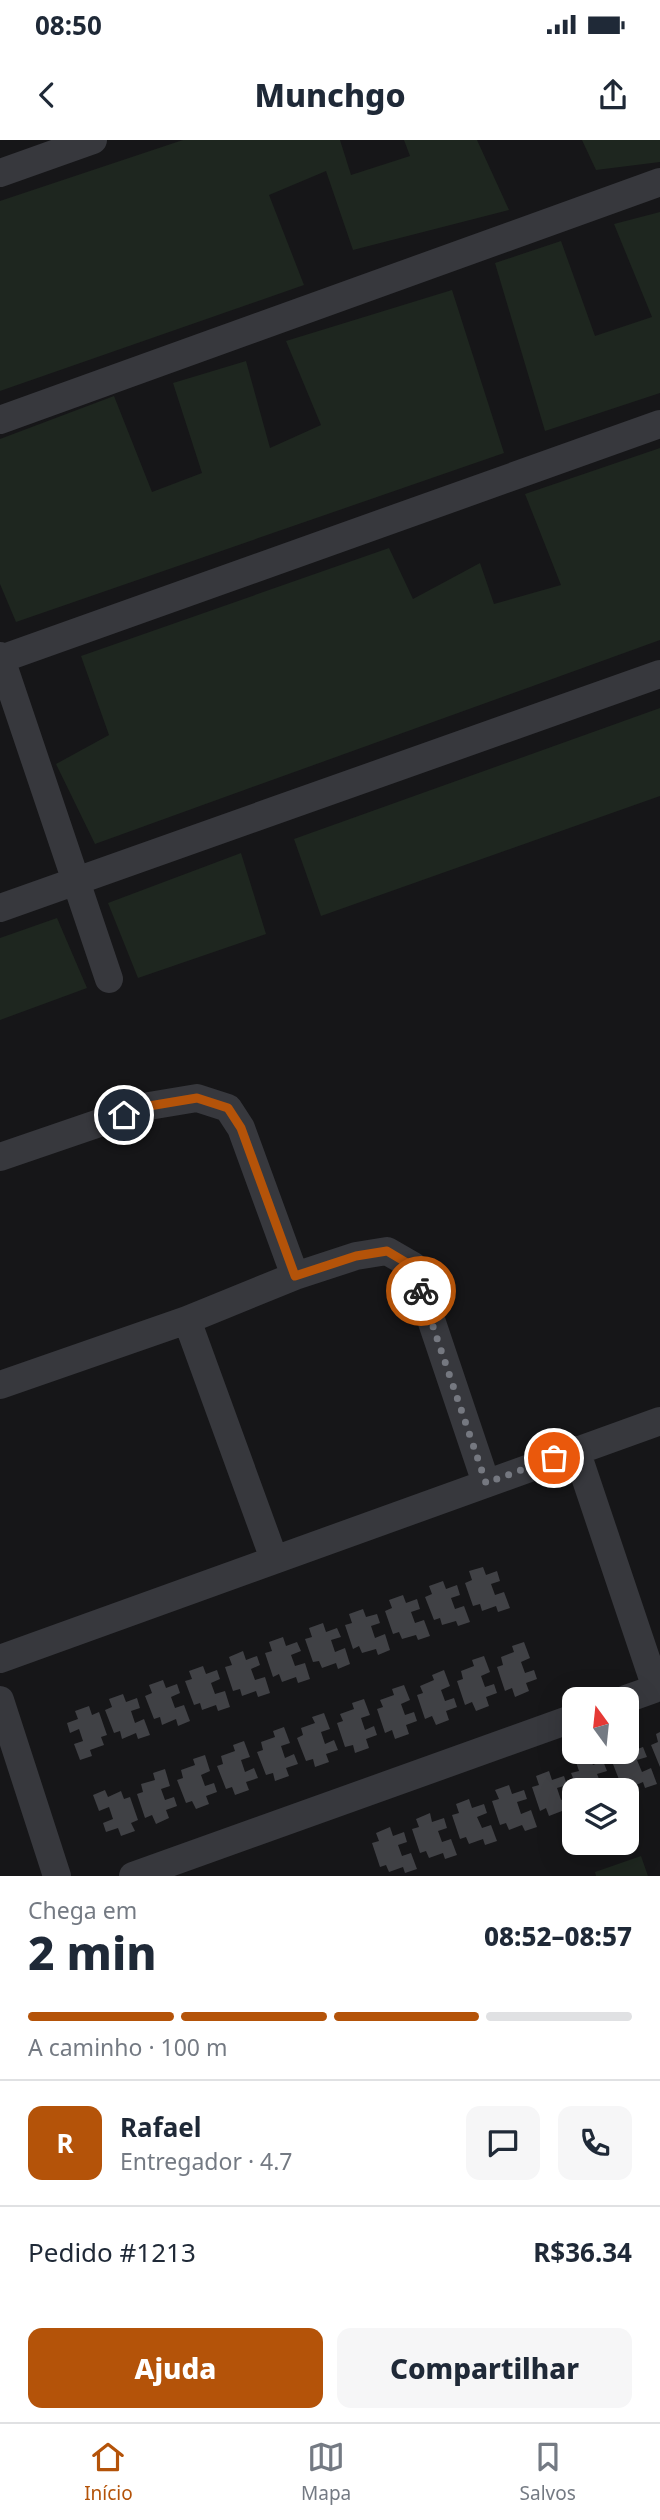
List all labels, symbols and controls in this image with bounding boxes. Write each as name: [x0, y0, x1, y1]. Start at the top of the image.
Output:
text: 08:50: [35, 7, 102, 43]
text: Munchgo: [254, 73, 406, 116]
icon: back: [28, 76, 66, 114]
icon: share: [594, 76, 632, 114]
pin: [94, 1085, 154, 1145]
icon: home: [105, 1096, 143, 1134]
courier: [386, 1256, 456, 1326]
icon: bike: [402, 1272, 440, 1310]
pin: [524, 1428, 584, 1488]
icon: bag: [535, 1439, 573, 1477]
north arrow: [562, 1687, 639, 1764]
map controls: [562, 1687, 639, 1855]
button: layers: [562, 1778, 639, 1855]
text: Chega em: [28, 1894, 137, 1926]
text: 08:52–08:57: [484, 1918, 632, 1954]
text: 2 min: [28, 1921, 157, 1983]
text: A caminho · 100 m: [28, 2031, 227, 2063]
button: chat: [466, 2106, 540, 2180]
button: phone: [558, 2106, 632, 2180]
text: Rafael: [120, 2109, 202, 2145]
text: R: [56, 2125, 74, 2161]
text: Entregador · 4.7: [120, 2145, 293, 2177]
text: Pedido #1213: [28, 2234, 196, 2270]
text: R$36.34: [533, 2234, 632, 2270]
button: Ajuda: [28, 2328, 323, 2408]
button: Compartilhar: [337, 2328, 632, 2408]
tab: Início: [84, 2438, 133, 2506]
tab: Mapa: [301, 2438, 351, 2506]
tab: Salvos: [520, 2438, 576, 2506]

